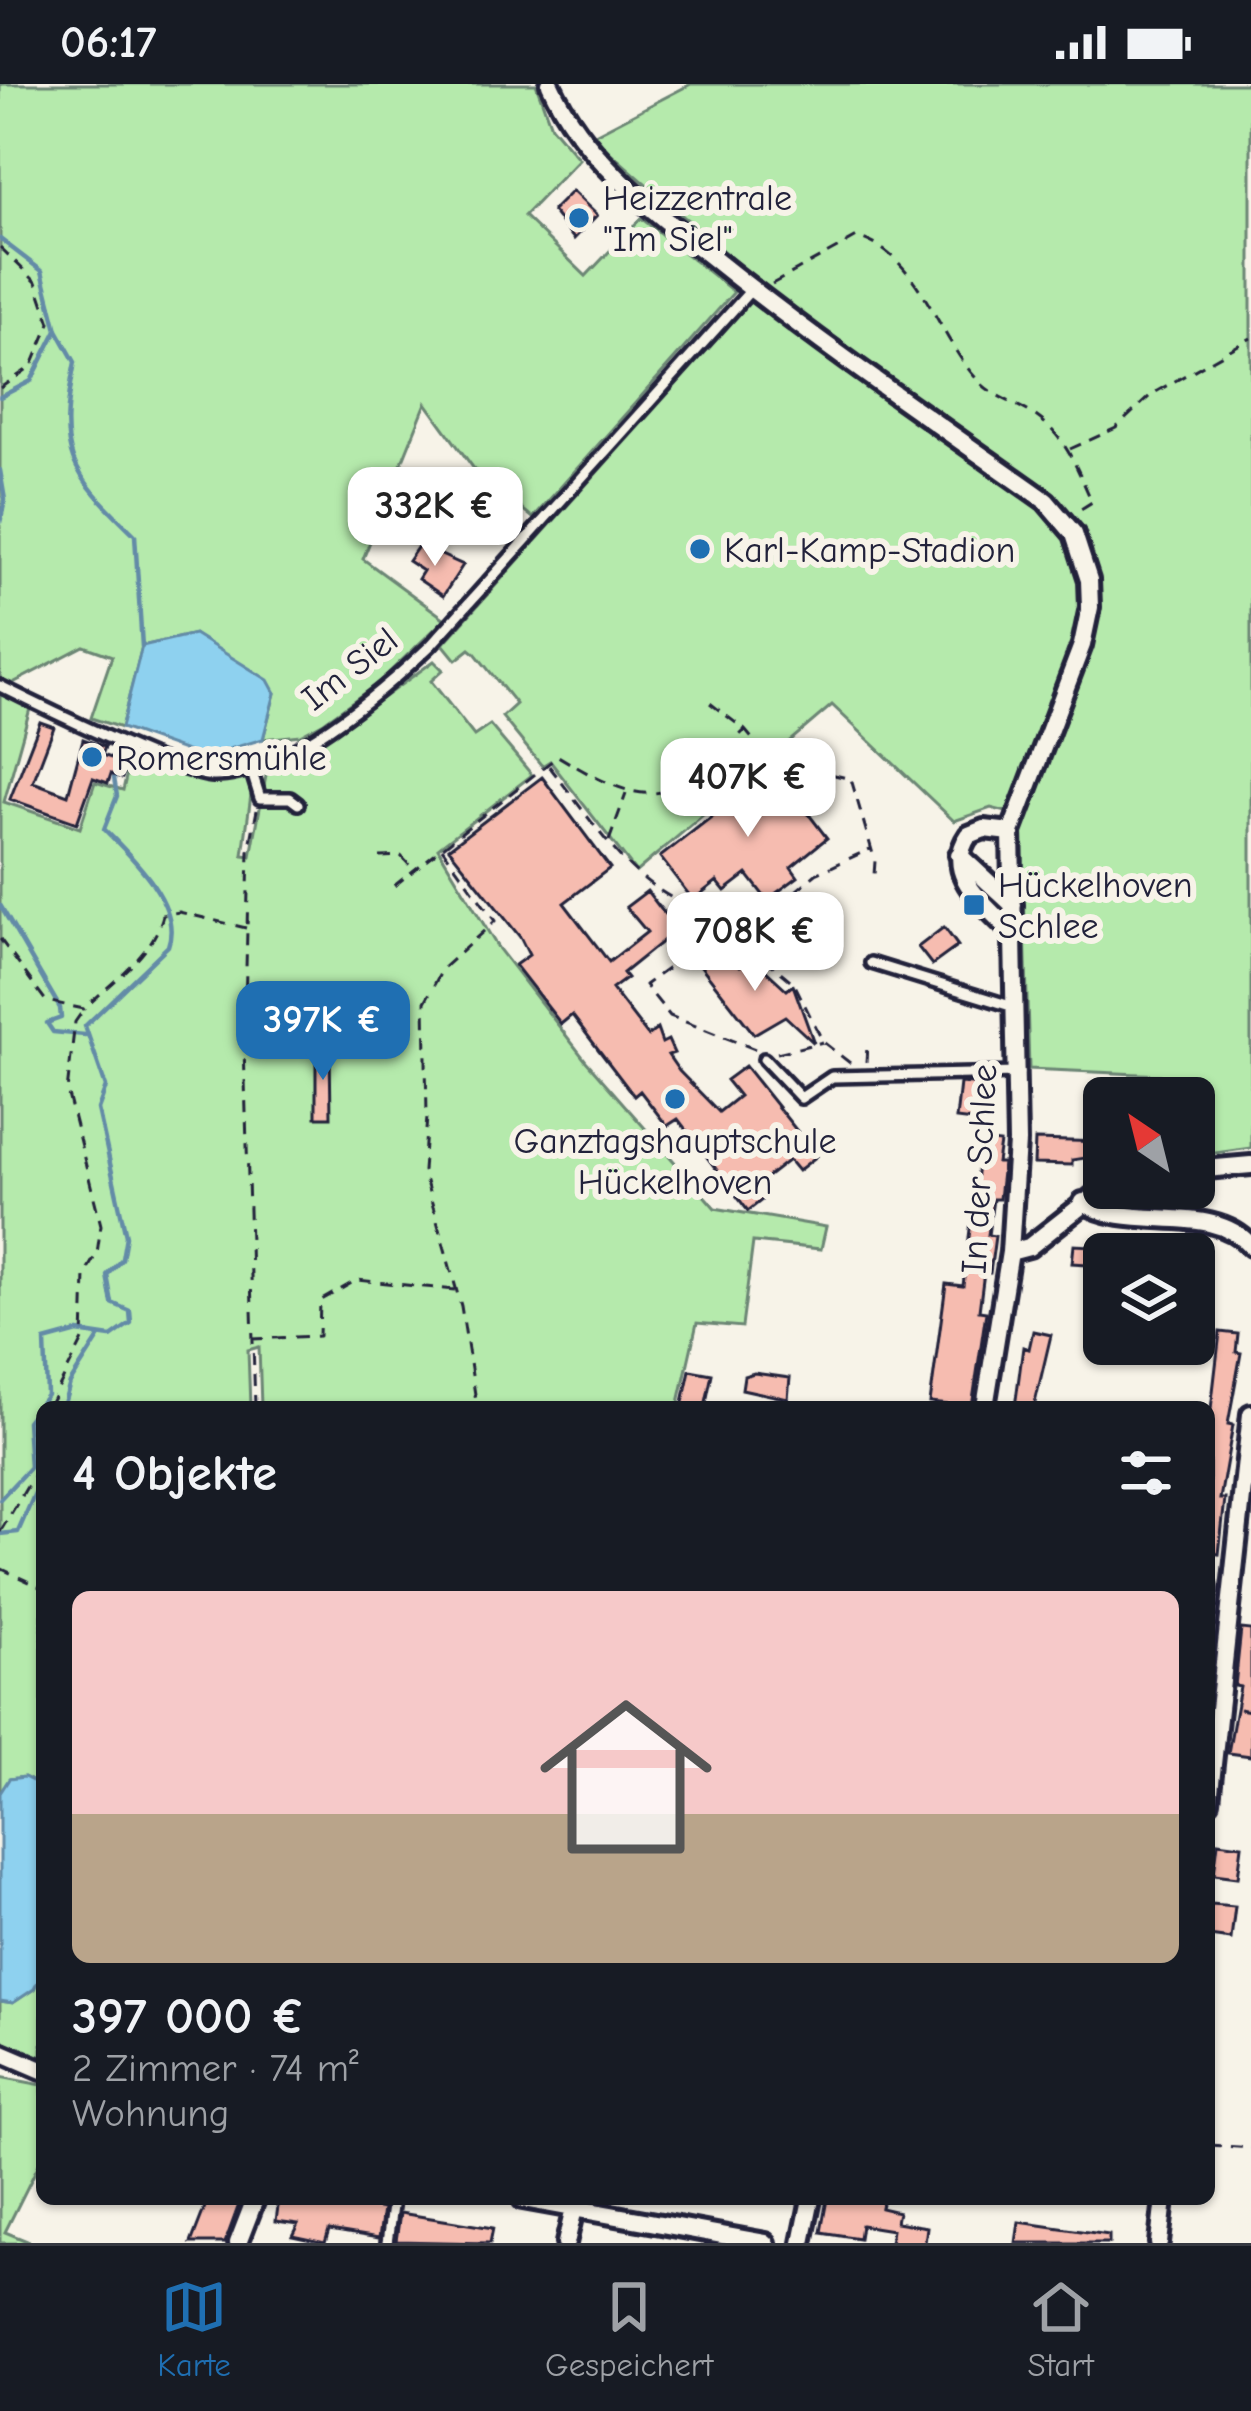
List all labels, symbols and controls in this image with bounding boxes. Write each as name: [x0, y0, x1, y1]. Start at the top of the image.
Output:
text: 06:17: [60, 16, 157, 68]
place label: Heizzentrale "Im Siel": [603, 178, 792, 260]
marker: Heizzentrale "Im Siel": [566, 205, 592, 231]
pin: 332K €: [337, 467, 533, 569]
text: 332K €: [375, 483, 495, 528]
place label: Karl-Kamp-Stadion: [724, 530, 1015, 571]
marker: Karl-Kamp-Stadion: [687, 536, 713, 562]
street label: Im Siel: [294, 619, 406, 719]
place label: Romersmühle: [116, 738, 327, 779]
pin: 407K €: [650, 738, 846, 840]
marker: Romersmühle: [79, 744, 105, 770]
text: 407K €: [688, 754, 808, 799]
place label: Hückelhoven Schlee: [998, 865, 1193, 947]
pin: 708K €: [657, 892, 853, 994]
marker: Hückelhoven Schlee: [961, 892, 987, 918]
text: 708K €: [694, 908, 816, 953]
pin: 397K €: [225, 981, 421, 1083]
text: 397K €: [263, 997, 383, 1042]
street label: In der Schlee: [954, 1063, 1005, 1275]
north arrow: [1083, 1077, 1215, 1209]
map controls: [1083, 1077, 1215, 1365]
marker: Ganztagshauptschule Hückelhoven: [662, 1086, 688, 1112]
place label: Ganztagshauptschule Hückelhoven: [514, 1121, 836, 1203]
button: layers: [1083, 1233, 1215, 1365]
icon: filters: [1113, 1440, 1179, 1506]
text: 4 Objekte: [72, 1444, 277, 1503]
icon: home: [518, 1669, 734, 1885]
text: 397 000 €: [72, 1987, 306, 2046]
text: 2 Zimmer · 74 m²: [72, 2046, 359, 2091]
text: Wohnung: [72, 2091, 230, 2136]
tab: Karte: [157, 2274, 231, 2384]
tab: Gespeichert: [545, 2274, 713, 2384]
tab: Start: [1028, 2274, 1094, 2384]

